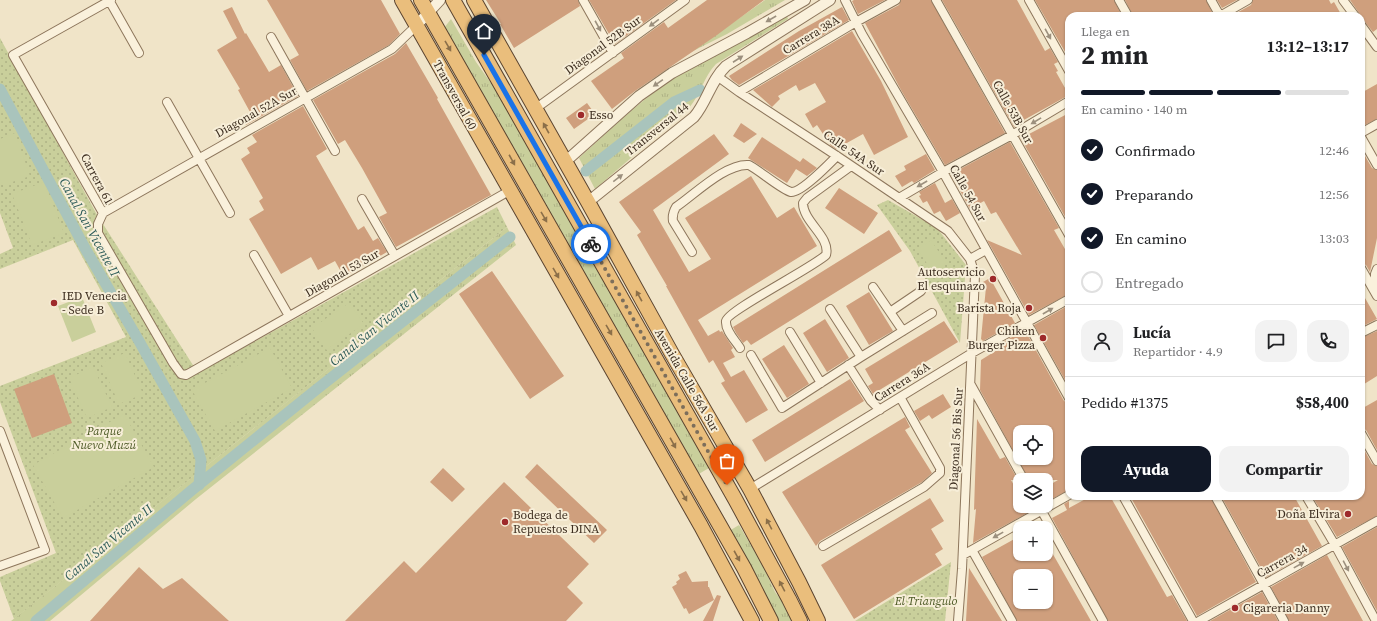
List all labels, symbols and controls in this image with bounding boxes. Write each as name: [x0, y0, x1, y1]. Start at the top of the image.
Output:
street label: Diagonal 52B Sur: [562, 12, 644, 78]
street label: Carrera 38A: [780, 12, 842, 58]
pin: [467, 14, 501, 55]
one-way arrow: [765, 16, 777, 23]
one-way arrow: [648, 19, 659, 27]
icon: home: [473, 20, 495, 42]
one-way arrow: [594, 20, 601, 32]
text: Llega en: [1081, 23, 1130, 40]
one-way arrow: [1045, 28, 1052, 40]
text: 13:12–13:17: [1267, 36, 1349, 57]
text: 2 min: [1081, 37, 1148, 73]
one-way arrow: [444, 41, 451, 52]
one-way arrow: [733, 55, 743, 63]
street label: Transversal 60: [429, 57, 481, 133]
street label: Calle 53B Sur: [989, 77, 1037, 147]
one-way arrow: [652, 79, 663, 87]
street label: Diagonal 52A Sur: [212, 83, 300, 141]
street label: Transversal 44: [622, 99, 692, 159]
text: En camino · 140 m: [1081, 101, 1187, 118]
place label: Esso: [589, 107, 614, 123]
marker: Esso: [576, 110, 586, 120]
one-way arrow: [1030, 117, 1042, 124]
one-way arrow: [542, 123, 549, 134]
street label: Calle 54A Sur: [820, 127, 888, 179]
icon: check: [1081, 139, 1103, 161]
text: Confirmado: [1115, 140, 1195, 161]
text: 12:46: [1319, 142, 1349, 159]
street label: Carrera 61: [77, 151, 117, 207]
one-way arrow: [508, 154, 515, 165]
street label: Calle 54 Sur: [946, 162, 990, 224]
one-way arrow: [613, 173, 624, 182]
water label: Canal San Vicente II: [55, 175, 124, 280]
one-way arrow: [917, 180, 927, 188]
icon: check: [1081, 183, 1103, 205]
text: Preparando: [1115, 184, 1193, 205]
text: 12:56: [1319, 186, 1349, 203]
one-way arrow: [541, 211, 548, 223]
courier: [571, 224, 611, 264]
icon: check: [1081, 227, 1103, 249]
text: En camino: [1115, 228, 1187, 249]
text: 13:03: [1319, 230, 1349, 247]
icon: bike: [580, 233, 602, 255]
street label: Diagonal 53 Sur: [302, 245, 382, 301]
place label: Autoservicio El esquinazo: [917, 264, 985, 294]
one-way arrow: [553, 267, 560, 279]
text: Entregado: [1115, 272, 1184, 293]
marker: Autoservicio El esquinazo: [988, 274, 998, 284]
water label: Canal San Vicente II: [326, 287, 423, 370]
place label: IED Venecia - Sede B: [62, 288, 128, 318]
one-way arrow: [636, 290, 643, 302]
marker: IED Venecia - Sede B: [49, 298, 59, 308]
place label: Barista Roja: [957, 300, 1022, 316]
marker: Barista Roja: [1024, 303, 1034, 313]
one-way arrow: [1042, 307, 1054, 314]
button: person: [1081, 320, 1123, 362]
button: chat: [1255, 320, 1297, 362]
button: phone: [1307, 320, 1349, 362]
text: Lucía: [1133, 322, 1171, 343]
place label: Chiken Burger Pizza: [968, 323, 1036, 353]
one-way arrow: [605, 324, 612, 336]
street label: Avenida Calle 56A Sur: [651, 326, 723, 434]
marker: Chiken Burger Pizza: [1038, 333, 1048, 343]
text: Repartidor · 4.9: [1133, 343, 1223, 360]
street label: Carrera 36A: [871, 358, 933, 406]
street label: Diagonal 56 Bis Sur: [945, 387, 967, 491]
text: Pedido #1375: [1081, 392, 1168, 413]
text: $58,400: [1296, 392, 1349, 413]
park label: Parque Nuevo Muzú: [71, 423, 136, 453]
map controls: [1013, 425, 1053, 609]
button: locate: [1013, 425, 1053, 465]
one-way arrow: [670, 437, 677, 449]
pin: [710, 444, 744, 485]
button: Ayuda: [1081, 446, 1211, 492]
button: Compartir: [1219, 446, 1349, 492]
icon: bag: [716, 450, 738, 472]
button: layers: [1013, 473, 1053, 513]
one-way arrow: [680, 490, 687, 501]
water label: Canal San Vicente II: [61, 500, 156, 584]
place label: Doña Elvira: [1277, 506, 1341, 522]
place label: Bodega de Repuestos DINA: [513, 507, 599, 537]
marker: Doña Elvira: [1343, 509, 1353, 519]
marker: Bodega de Repuestos DINA: [500, 517, 510, 527]
one-way arrow: [765, 518, 772, 530]
button: +: [1013, 521, 1053, 561]
one-way arrow: [992, 531, 1004, 538]
street label: Carrera 34: [1254, 541, 1310, 581]
one-way arrow: [734, 550, 741, 562]
one-way arrow: [1343, 560, 1349, 572]
one-way arrow: [1293, 562, 1305, 569]
button: −: [1013, 569, 1053, 609]
one-way arrow: [779, 580, 786, 592]
park label: El Triangulo: [894, 593, 957, 609]
place label: Cigareria Danny: [1243, 600, 1331, 616]
marker: Cigareria Danny: [1230, 603, 1240, 613]

